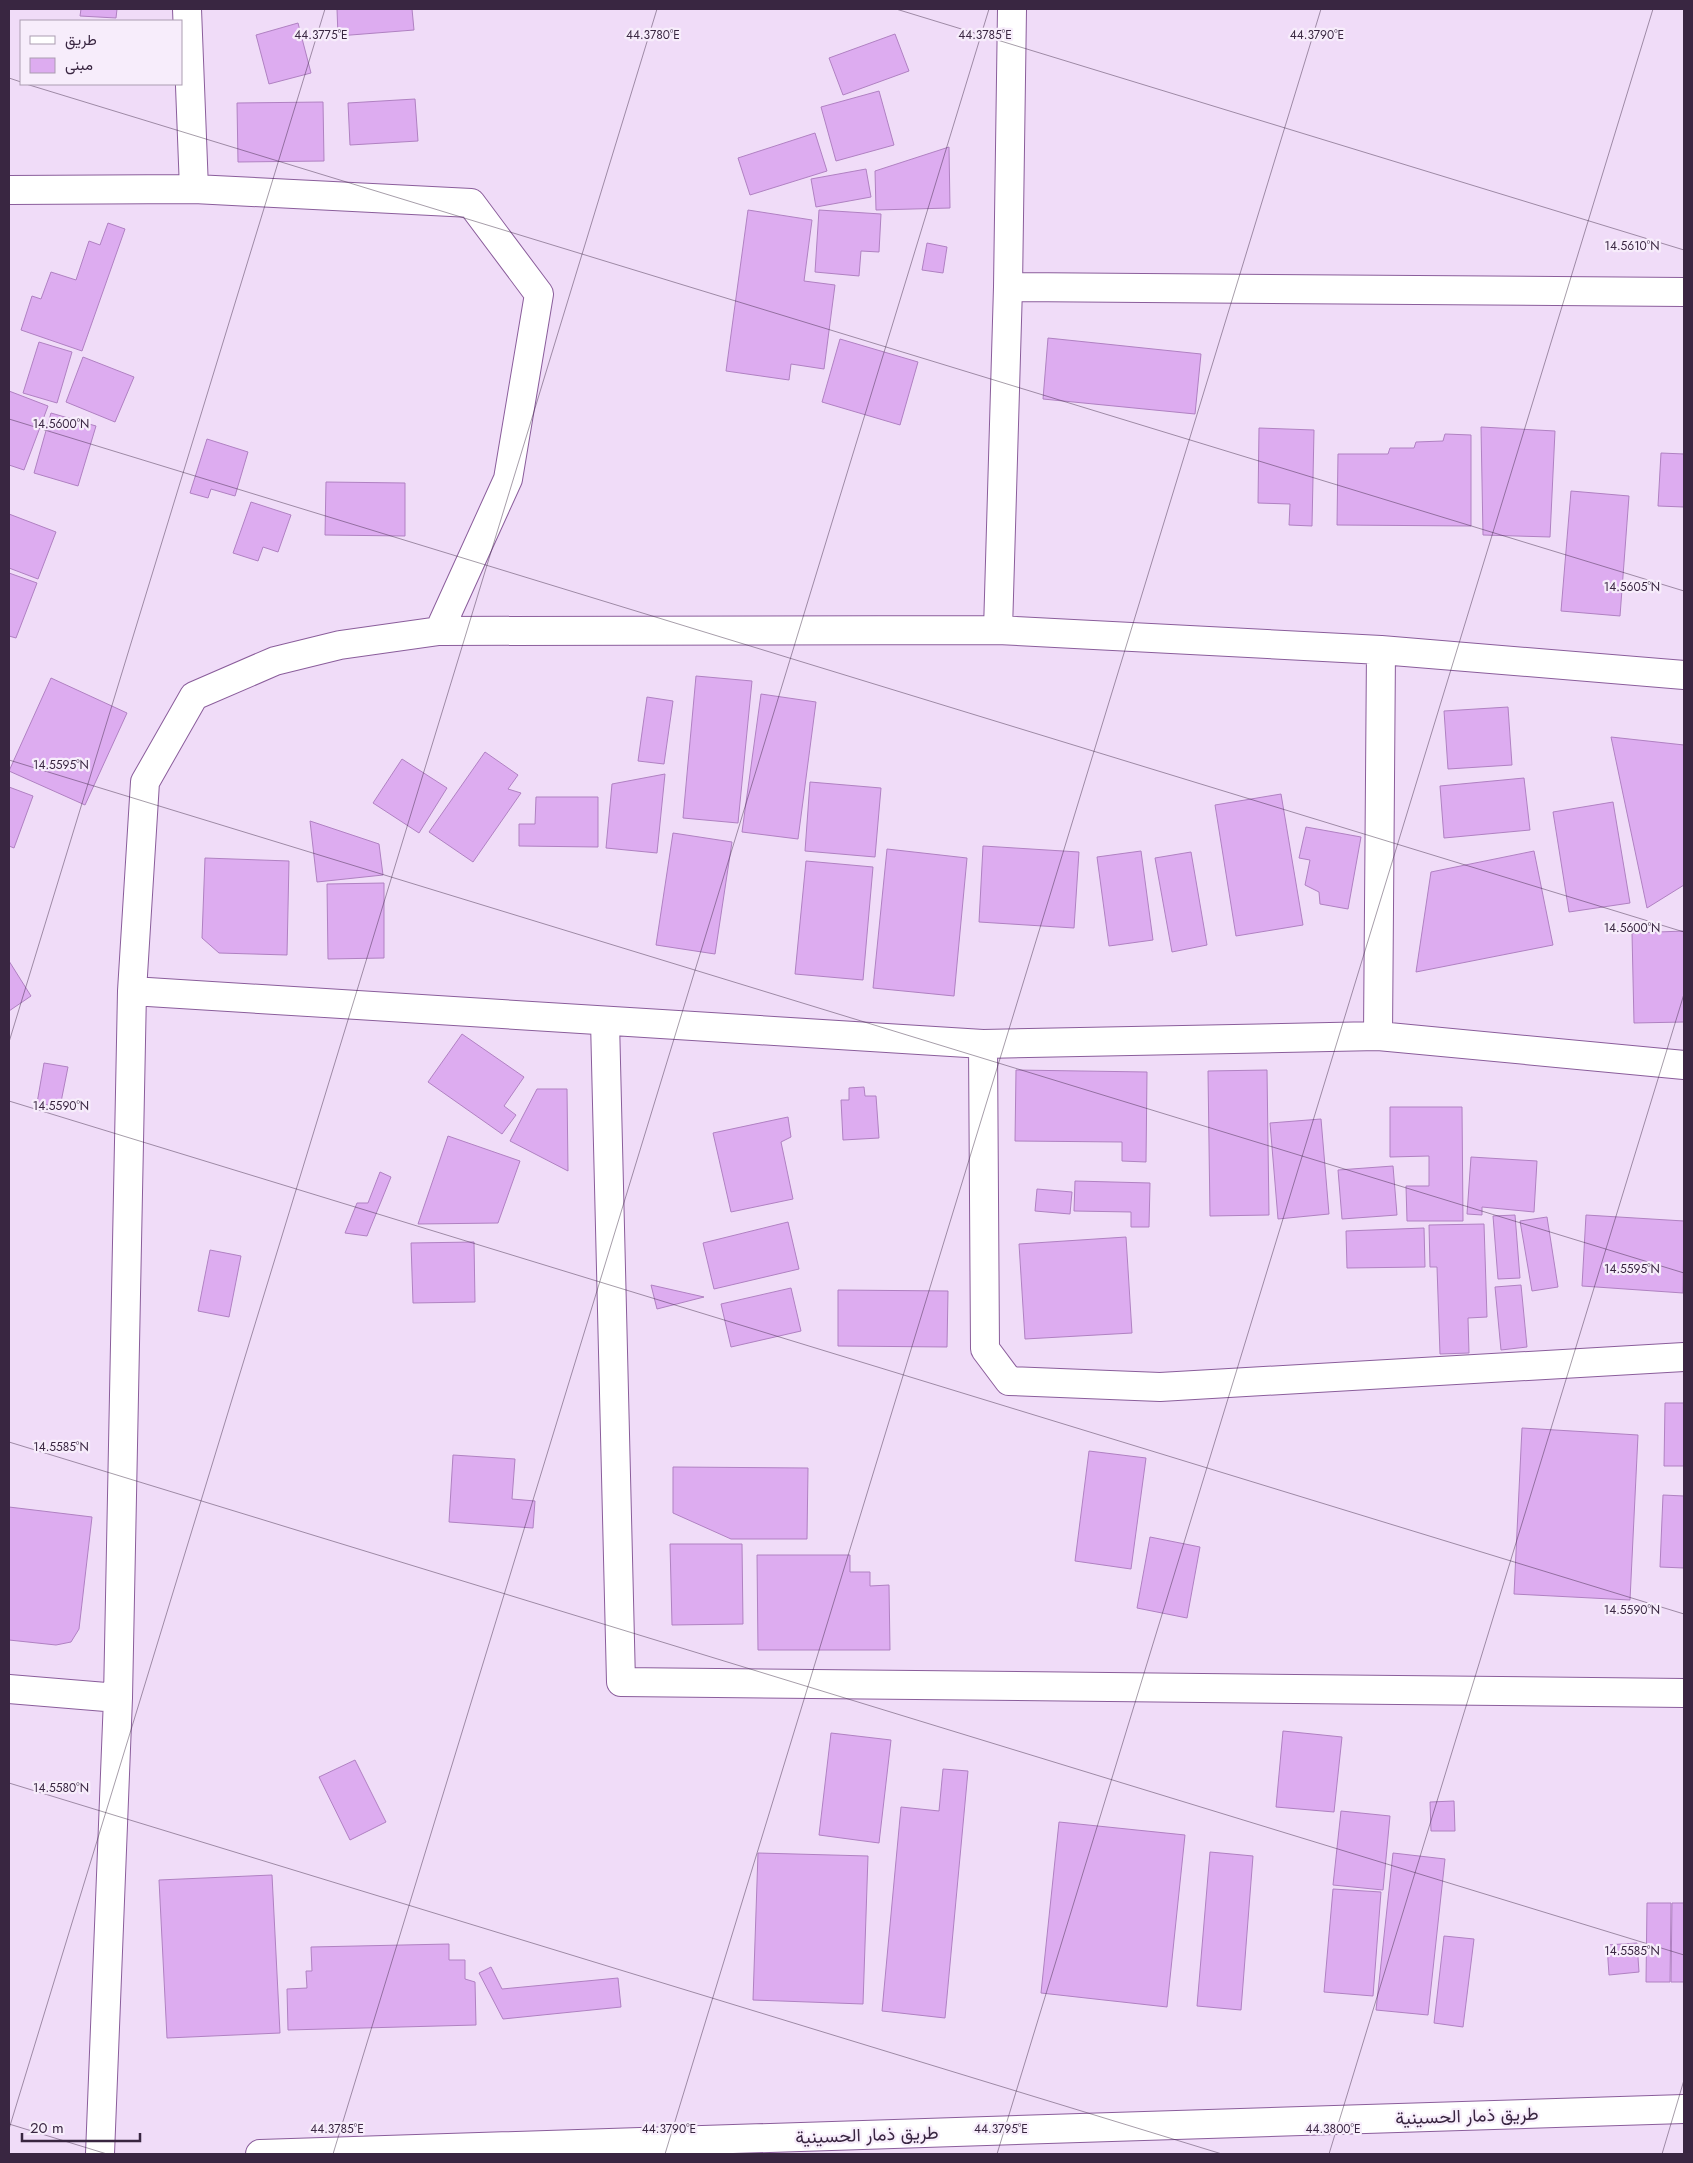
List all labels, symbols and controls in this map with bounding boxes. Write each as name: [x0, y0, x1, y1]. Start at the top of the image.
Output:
legend: [20, 20, 182, 85]
text: 44.3775°E: [294, 26, 348, 44]
text: 44.3780°E: [626, 26, 680, 44]
text: 44.3785°E: [958, 26, 1012, 44]
text: 44.3790°E: [1290, 26, 1344, 44]
text: طريق: [65, 29, 97, 51]
text: مبنى: [65, 54, 93, 76]
text: 14.5610°N: [1605, 237, 1659, 255]
text: 14.5600°N: [33, 415, 89, 433]
text: 14.5605°N: [1604, 578, 1660, 596]
text: 14.5595°N: [33, 756, 89, 774]
text: 14.5600°N: [1604, 919, 1660, 937]
text: 14.5590°N: [33, 1097, 89, 1115]
text: 14.5595°N: [1604, 1260, 1660, 1278]
text: 14.5585°N: [33, 1438, 89, 1456]
text: 14.5590°N: [1604, 1601, 1660, 1619]
text: 14.5580°N: [33, 1779, 89, 1797]
text: 14.5585°N: [1604, 1942, 1660, 1960]
street label: طريق ذمار الحسينية: [1395, 2101, 1539, 2131]
scale bar: [22, 2110, 140, 2142]
text: 20 m: [30, 2117, 64, 2139]
text: 44.3785°E: [310, 2120, 364, 2138]
text: 44.3790°E: [642, 2120, 696, 2138]
street label: طريق ذمار الحسينية: [795, 2120, 939, 2150]
text: 44.3795°E: [974, 2120, 1028, 2138]
text: 44.3800°E: [1305, 2120, 1361, 2138]

